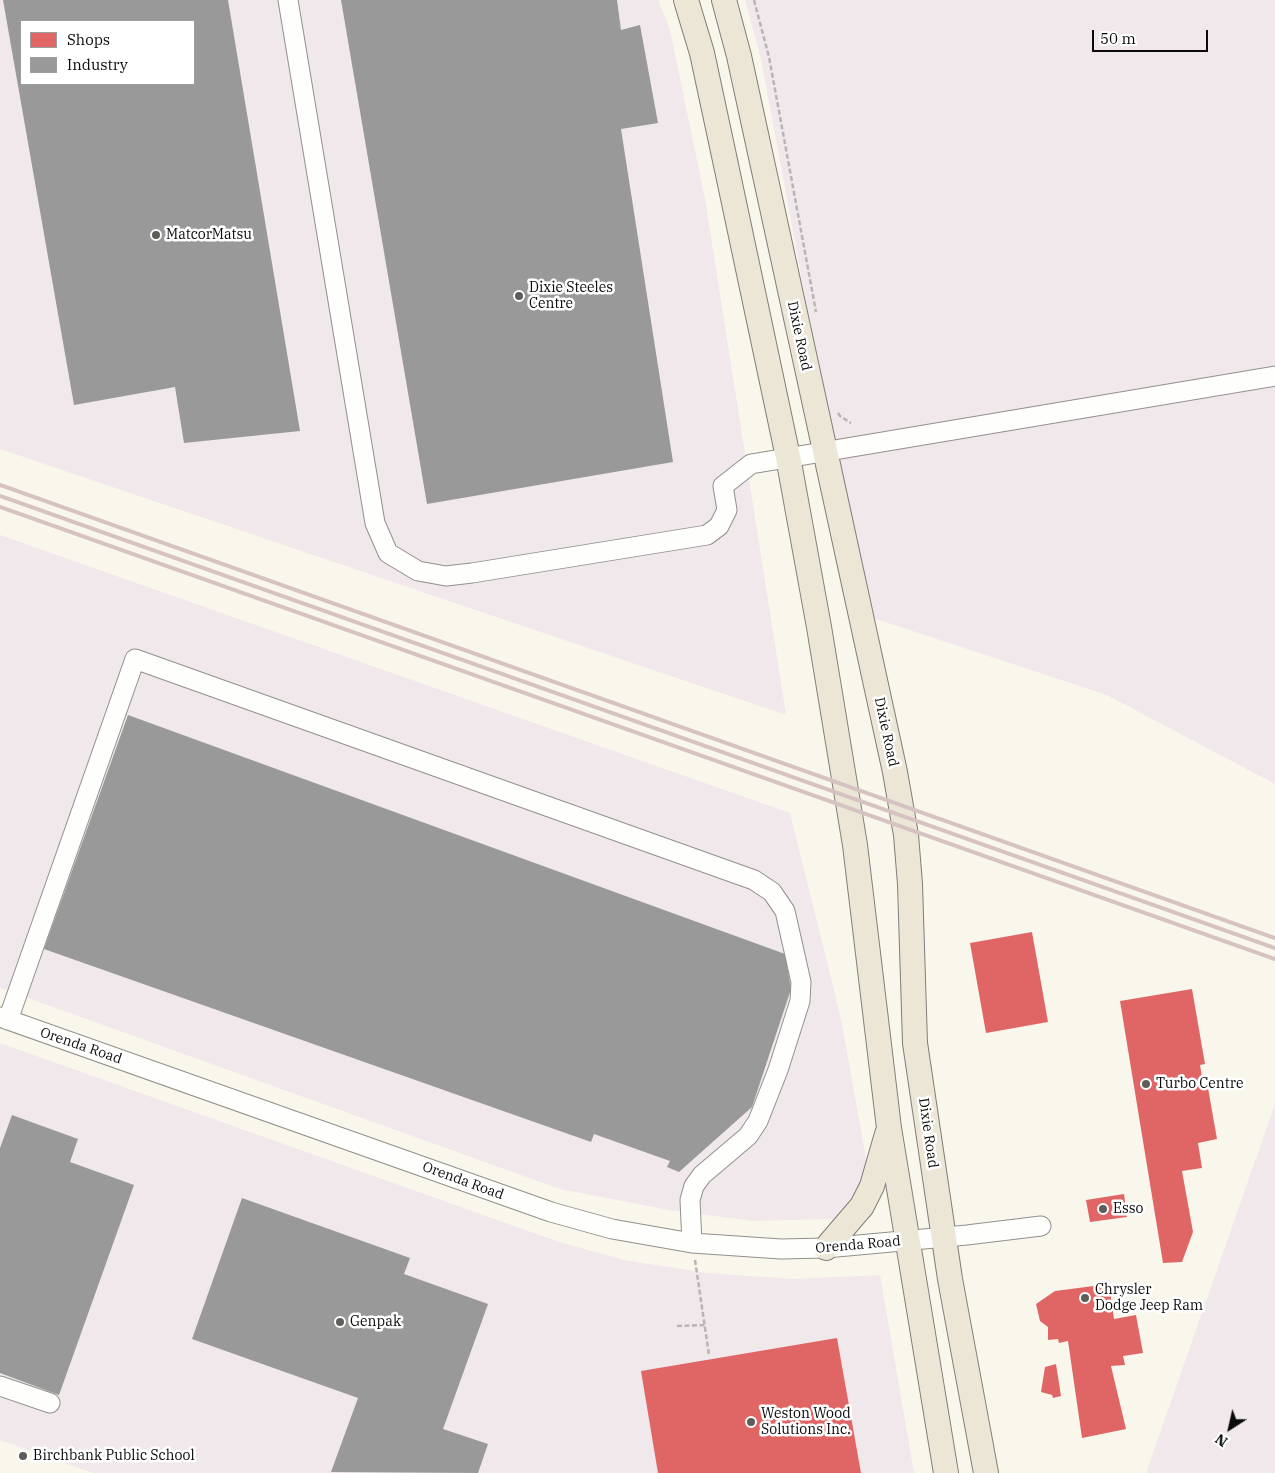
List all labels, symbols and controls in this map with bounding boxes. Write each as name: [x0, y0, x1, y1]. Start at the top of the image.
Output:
legend: [20, 20, 195, 85]
scale bar: [1095, 20, 1211, 52]
text: 50 m: [1100, 29, 1136, 48]
text: Shops: [67, 30, 110, 49]
text: Industry: [67, 55, 128, 74]
place label: MatcorMatsu: [166, 227, 252, 243]
marker: MatcorMatsu: [150, 229, 162, 241]
place label: Dixie Steeles Centre: [529, 280, 613, 312]
marker: Dixie Steeles Centre: [513, 290, 525, 302]
street label: Dixie Road: [783, 300, 815, 372]
street label: Dixie Road: [870, 696, 902, 768]
street label: Orenda Road: [38, 1024, 124, 1068]
place label: Turbo Centre: [1156, 1076, 1243, 1092]
marker: Turbo Centre: [1140, 1078, 1152, 1090]
street label: Dixie Road: [915, 1097, 941, 1169]
street label: Orenda Road: [420, 1158, 506, 1204]
place label: Esso: [1113, 1201, 1143, 1217]
marker: Esso: [1097, 1203, 1109, 1215]
street label: Orenda Road: [815, 1233, 901, 1257]
place label: Chrysler Dodge Jeep Ram: [1095, 1282, 1203, 1314]
marker: Chrysler Dodge Jeep Ram: [1079, 1292, 1091, 1304]
place label: Genpak: [350, 1314, 401, 1330]
marker: Genpak: [334, 1316, 346, 1328]
north arrow: [1205, 1403, 1255, 1453]
place label: Weston Wood Solutions Inc.: [761, 1406, 851, 1438]
marker: Weston Wood Solutions Inc.: [745, 1416, 757, 1428]
text: N: [1212, 1430, 1231, 1451]
place label: Birchbank Public School: [33, 1448, 195, 1464]
marker: Birchbank Public School: [17, 1450, 29, 1462]

